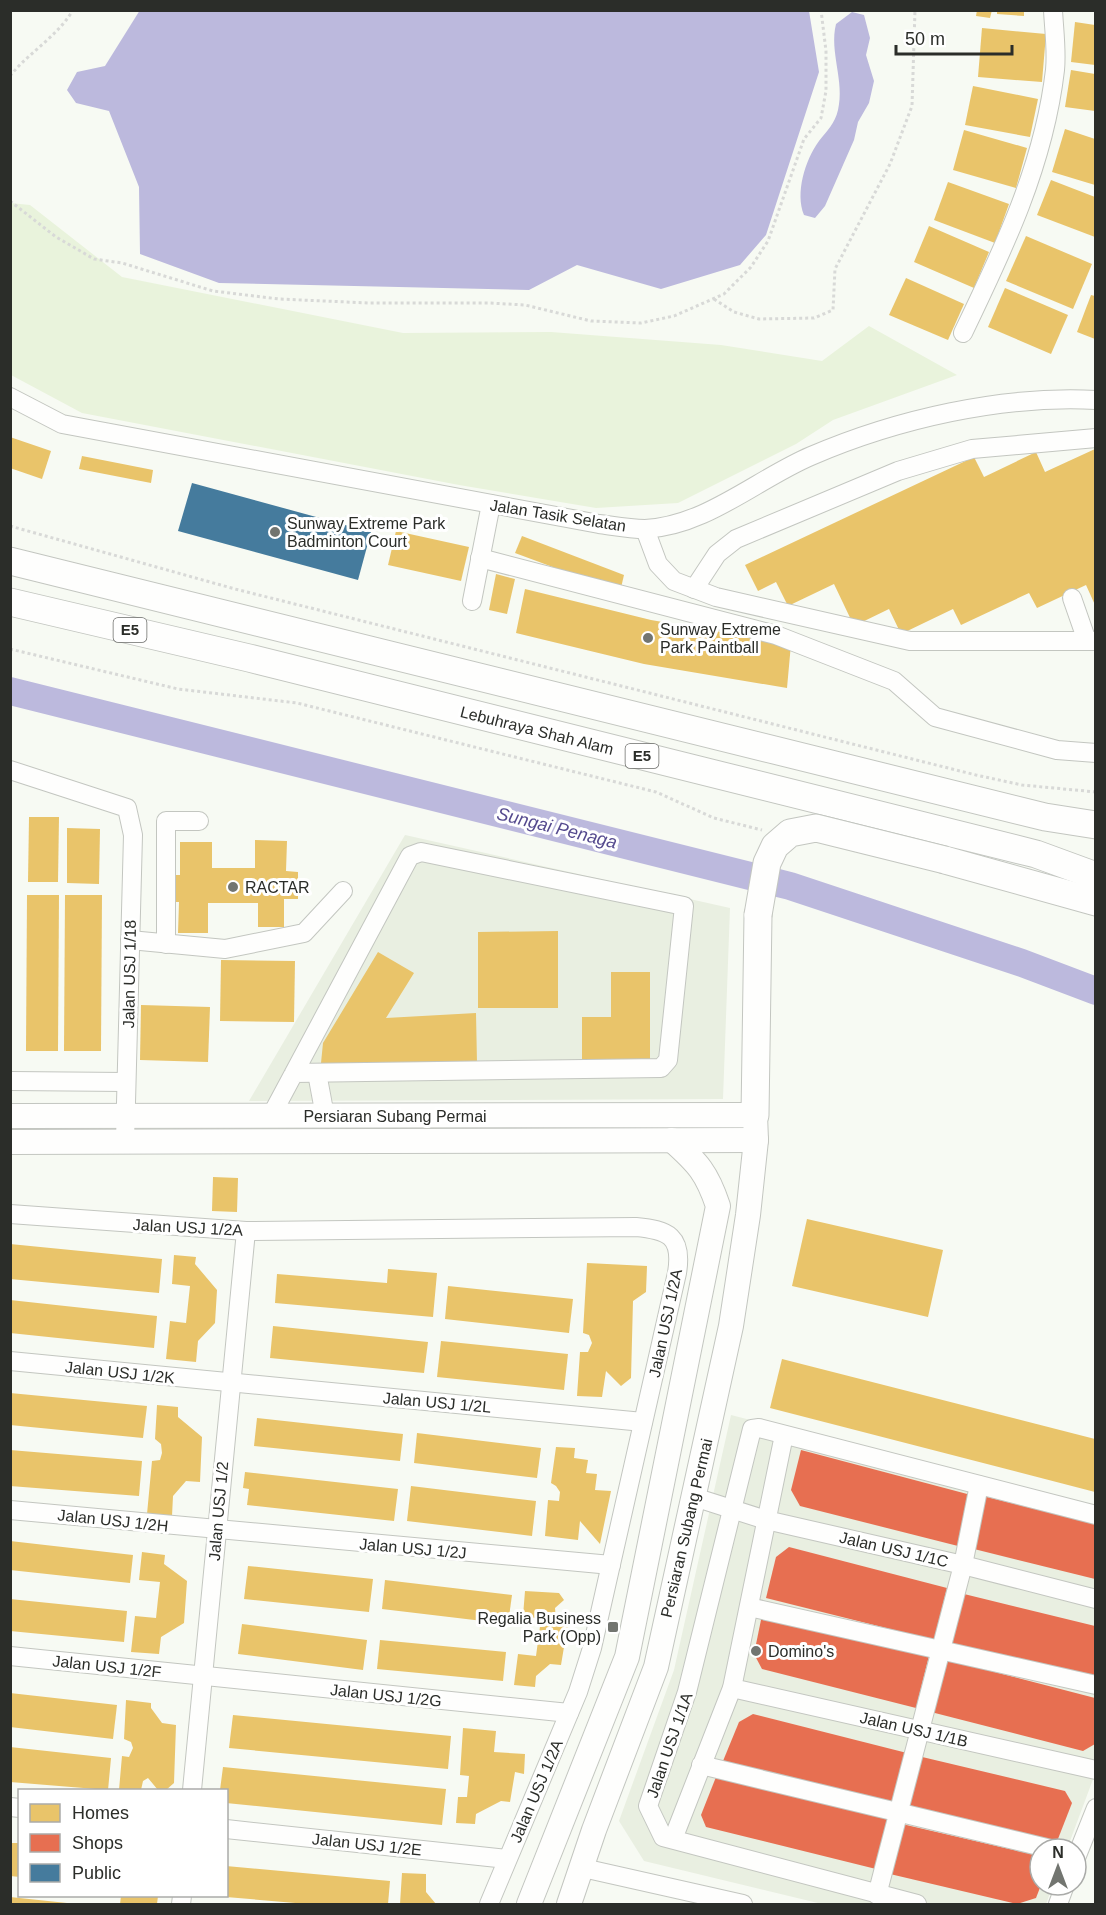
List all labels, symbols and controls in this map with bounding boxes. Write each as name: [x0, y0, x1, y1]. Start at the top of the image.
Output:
scale bar: [896, 18, 1012, 56]
text: 50 m: [905, 29, 945, 49]
street label: Jalan Tasik Selatan: [489, 496, 627, 535]
place label: Sunway Extreme Park Badminton Court: [287, 515, 446, 550]
marker: Sunway Extreme Park Badminton Court: [268, 525, 282, 539]
road number: E5: [114, 618, 146, 642]
place label: Sunway Extreme Park Paintball: [660, 621, 781, 656]
marker: Sunway Extreme Park Paintball: [641, 631, 655, 645]
street label: Lebuhraya Shah Alam: [458, 703, 615, 758]
road number: E5: [626, 744, 658, 768]
water label: Sungai Penaga: [495, 803, 619, 853]
place label: RACTAR: [245, 879, 310, 896]
marker: RACTAR: [226, 880, 240, 894]
street label: Jalan USJ 1/18: [120, 920, 139, 1028]
street label: Persiaran Subang Permai: [303, 1108, 487, 1125]
street label: Jalan USJ 1/2A: [132, 1216, 244, 1239]
street label: Jalan USJ 1/2A: [646, 1267, 685, 1379]
street label: Jalan USJ 1/2K: [64, 1358, 176, 1387]
street label: Jalan USJ 1/2L: [382, 1389, 492, 1416]
street label: Persiaran Subang Permai: [658, 1437, 715, 1619]
street label: Jalan USJ 1/2: [206, 1461, 231, 1561]
street label: Jalan USJ 1/2H: [57, 1506, 169, 1535]
street label: Jalan USJ 1/1C: [838, 1529, 950, 1570]
street label: Jalan USJ 1/2J: [359, 1535, 467, 1562]
place label: Regalia Business Park (Opp): [477, 1610, 601, 1645]
marker: Regalia Business Park (Opp): [606, 1620, 620, 1634]
place label: Domino's: [768, 1643, 834, 1660]
marker: Domino's: [749, 1644, 763, 1658]
street label: Jalan USJ 1/2F: [52, 1652, 162, 1681]
street label: Jalan USJ 1/2G: [329, 1681, 443, 1710]
street label: Jalan USJ 1/1A: [643, 1690, 696, 1800]
street label: Jalan USJ 1/1B: [858, 1709, 970, 1750]
street label: Jalan USJ 1/2A: [507, 1737, 566, 1845]
legend: [18, 1789, 228, 1897]
text: Homes: [72, 1803, 129, 1823]
street label: Jalan USJ 1/2E: [311, 1830, 423, 1859]
text: Shops: [72, 1833, 123, 1853]
north arrow: [1028, 1837, 1088, 1897]
text: N: [1052, 1844, 1064, 1861]
text: Public: [72, 1863, 121, 1883]

